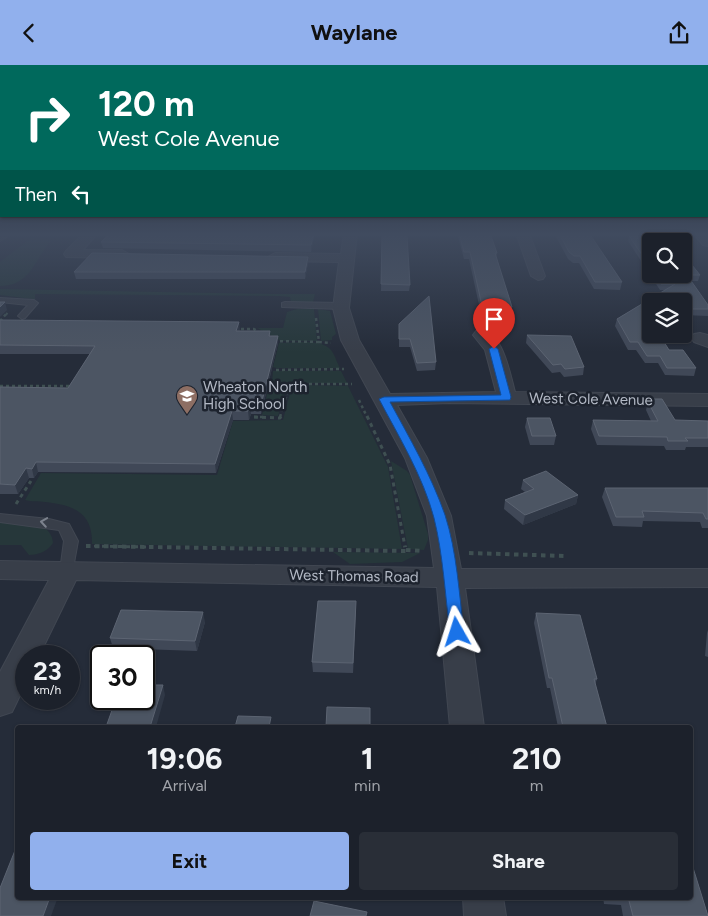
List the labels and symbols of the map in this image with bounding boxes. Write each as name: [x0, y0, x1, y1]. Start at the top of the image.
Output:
pin: [473, 298, 515, 349]
place label: Wheaton North High School: [203, 378, 307, 413]
school or university icon: Wheaton North High School: [175, 384, 199, 415]
street label: West Cole Avenue: [529, 389, 653, 409]
one-way arrow: [40, 518, 48, 528]
street label: West Thomas Road: [289, 566, 419, 586]
position arrow: [430, 605, 482, 657]
speed limit sign: 30: [90, 645, 155, 710]

